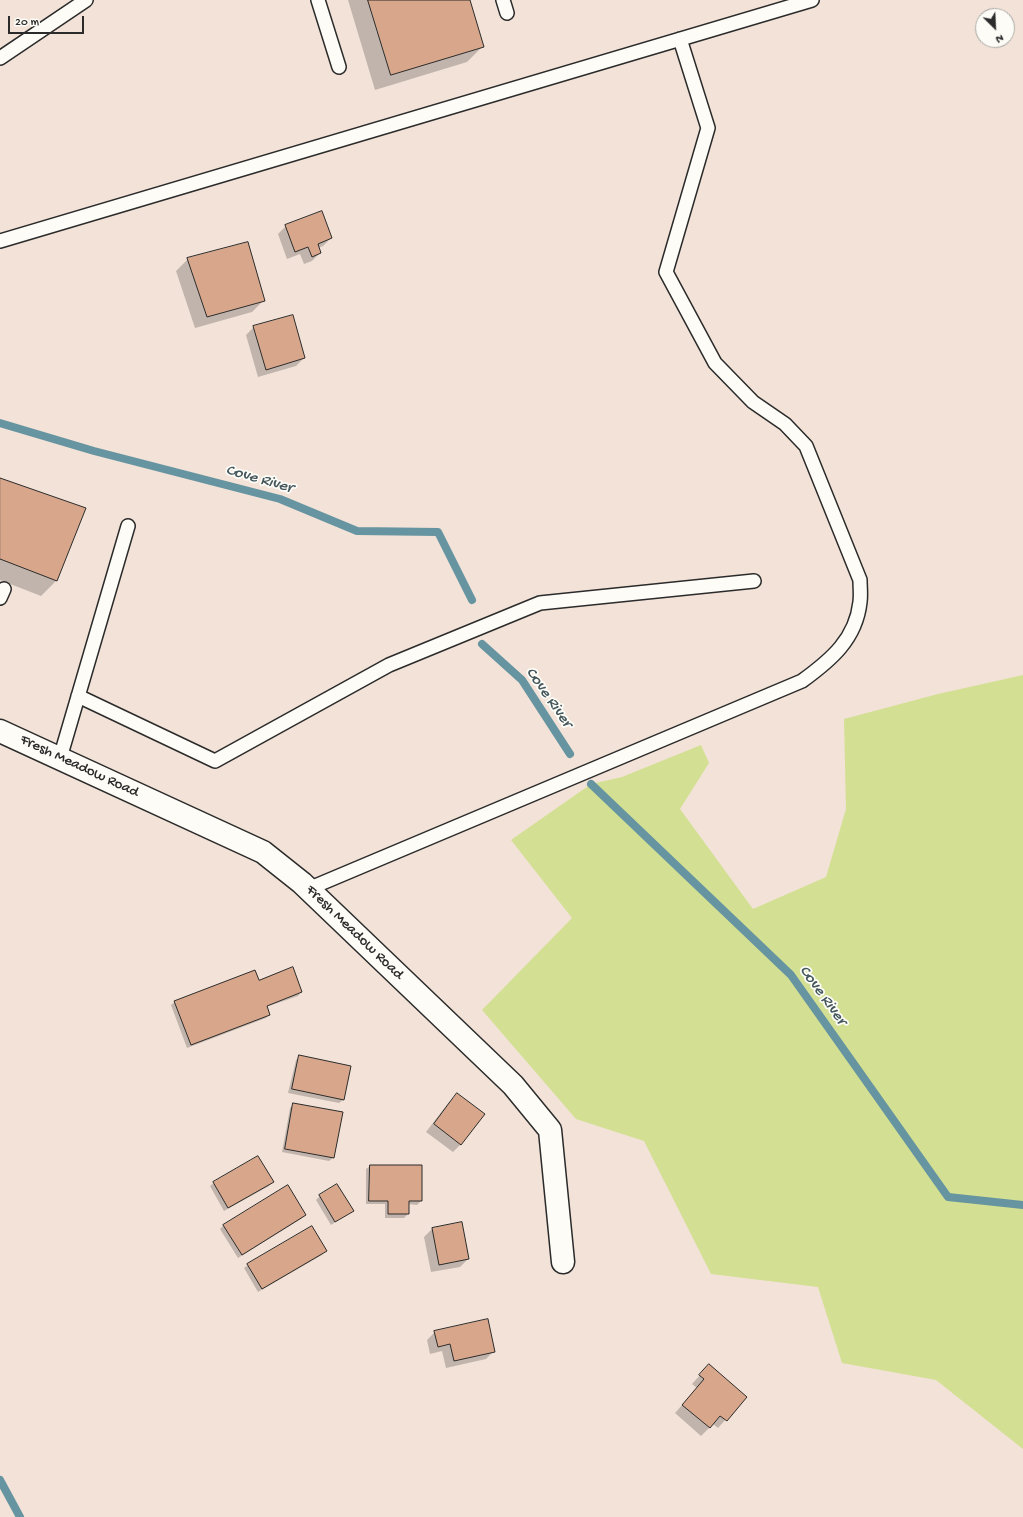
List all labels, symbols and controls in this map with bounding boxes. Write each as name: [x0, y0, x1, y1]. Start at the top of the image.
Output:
scale bar: [10, 8, 86, 34]
north arrow: [975, 8, 1015, 48]
text: 20 m: [15, 16, 39, 30]
text: N: [994, 31, 1005, 45]
water label: Cove River: [223, 461, 295, 499]
water label: Cove River: [520, 664, 576, 732]
street label: Fresh Meadow Road: [17, 732, 141, 802]
street label: Fresh Meadow Road: [301, 882, 407, 984]
water label: Cove River: [794, 962, 850, 1030]

